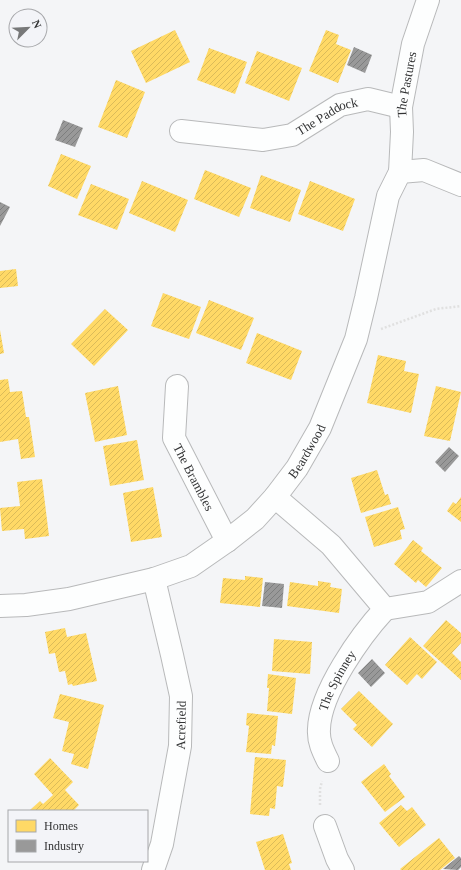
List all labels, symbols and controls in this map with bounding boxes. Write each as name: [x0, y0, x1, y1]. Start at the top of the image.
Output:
north arrow: [8, 8, 48, 48]
text: N: [30, 18, 44, 30]
street label: The Pastures: [393, 50, 419, 118]
street label: The Paddock: [293, 94, 359, 138]
street label: Beardwood: [285, 422, 328, 481]
street label: The Brambles: [171, 441, 218, 513]
street label: The Spinney: [315, 647, 359, 713]
street label: Acrefield: [172, 700, 188, 750]
legend: [8, 810, 148, 862]
text: Homes: [44, 819, 78, 833]
text: Industry: [44, 839, 84, 853]

